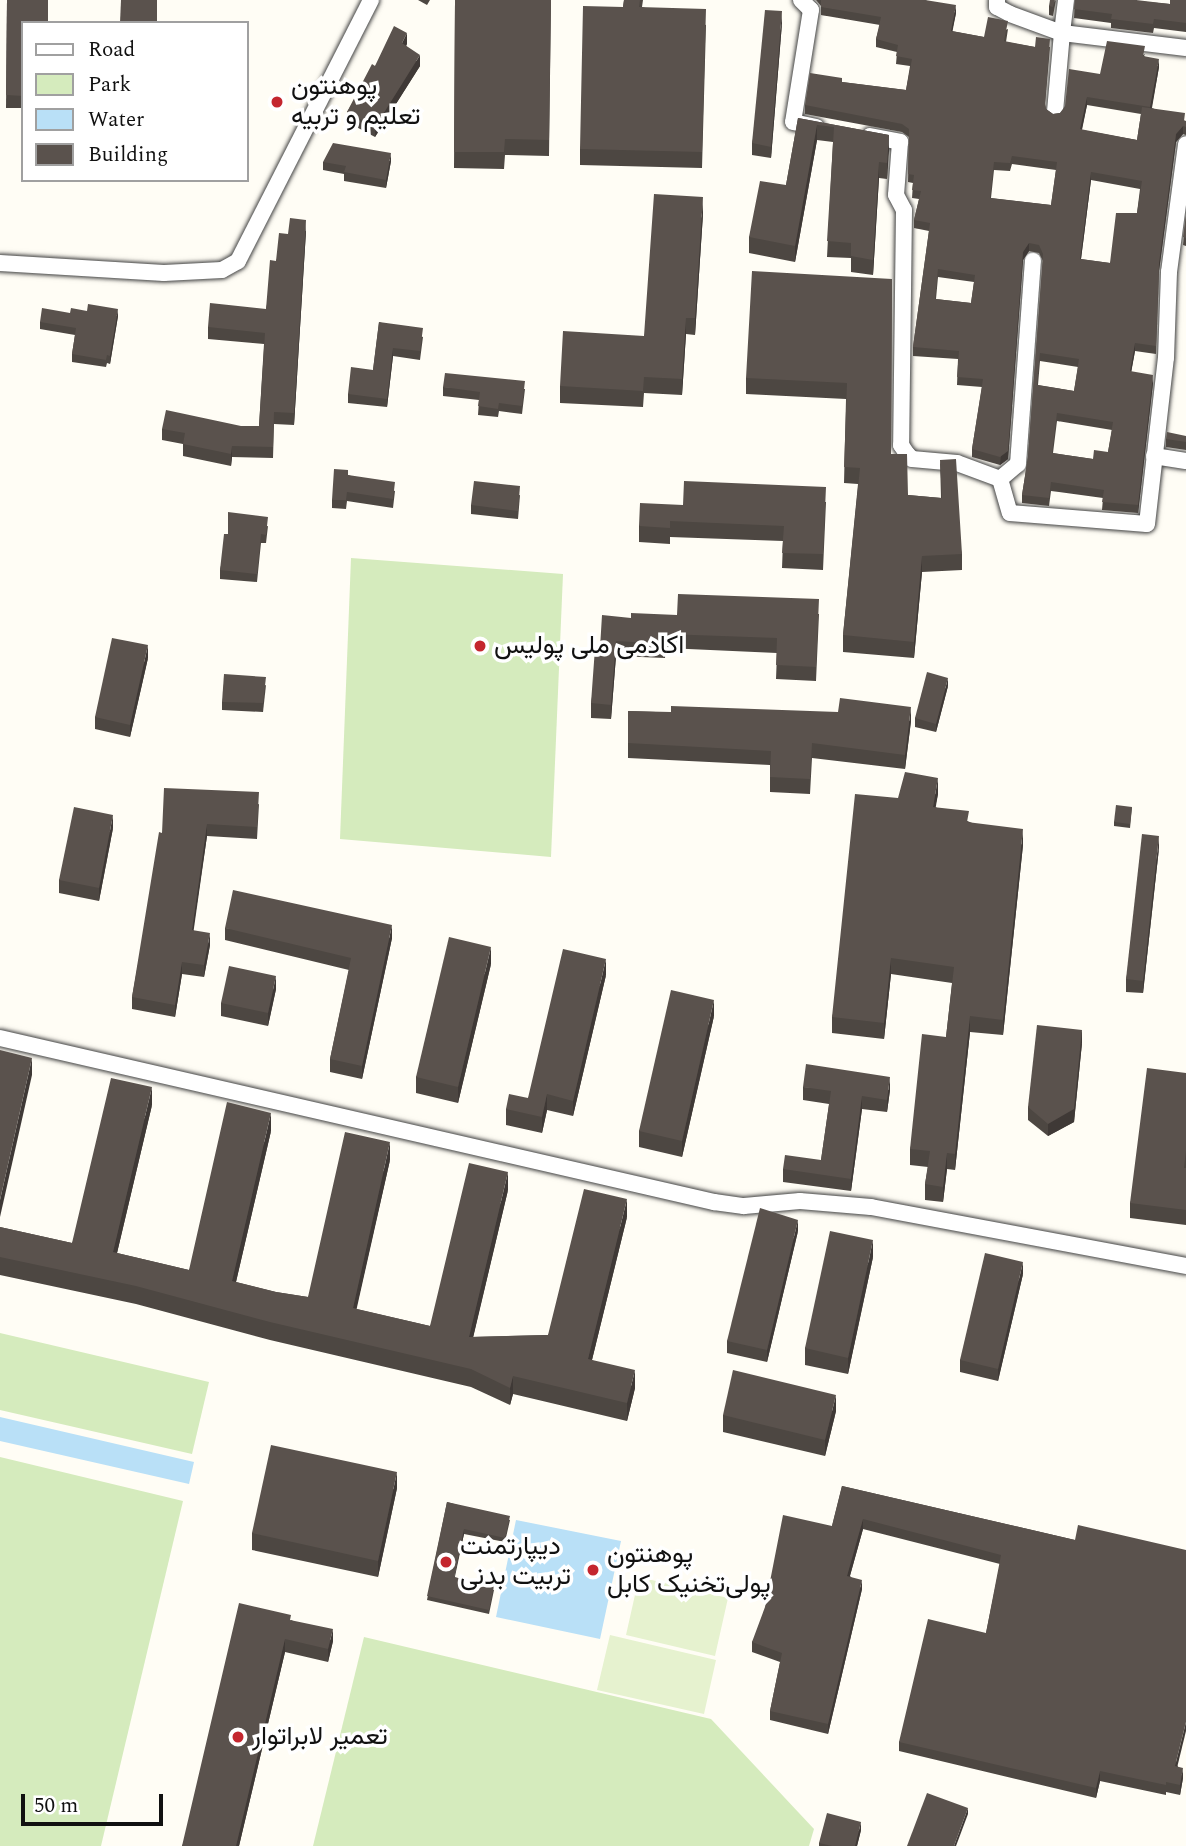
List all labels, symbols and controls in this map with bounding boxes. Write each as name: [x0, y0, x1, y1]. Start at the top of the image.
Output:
legend: [21, 21, 248, 182]
text: Road: [88, 34, 135, 66]
text: Park: [88, 69, 131, 101]
place label: پوهنتون تعلیم و تربیه: [291, 71, 421, 132]
marker: پوهنتون تعلیم و تربیه: [269, 94, 285, 110]
text: Water: [88, 104, 144, 136]
text: Building: [88, 139, 168, 171]
place label: اکادمی ملی پولیس: [494, 630, 684, 662]
marker: اکادمی ملی پولیس: [472, 638, 488, 654]
place label: دیپارتمنت تربیت بدنی: [460, 1531, 571, 1592]
place label: پوهنتون پولی‌تخنیک کابل: [607, 1539, 771, 1600]
marker: دیپارتمنت تربیت بدنی: [438, 1554, 454, 1570]
marker: پوهنتون پولی‌تخنیک کابل: [585, 1562, 601, 1578]
place label: تعمیر لابراتوار: [252, 1721, 388, 1753]
marker: تعمیر لابراتوار: [230, 1729, 246, 1745]
scale bar: [24, 1780, 166, 1824]
text: 50 m: [34, 1790, 78, 1822]

